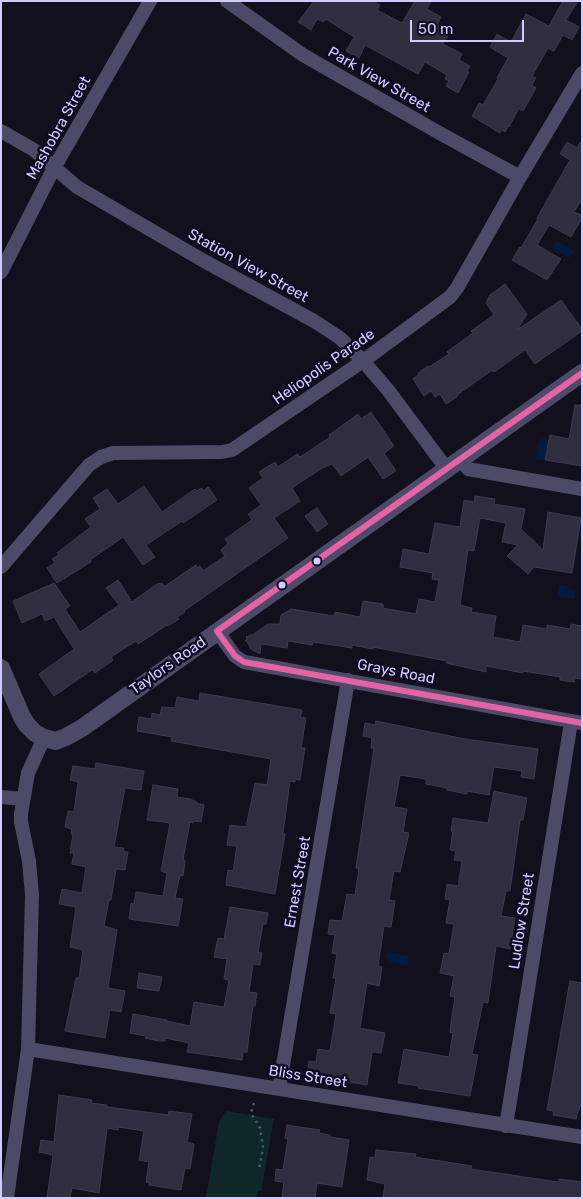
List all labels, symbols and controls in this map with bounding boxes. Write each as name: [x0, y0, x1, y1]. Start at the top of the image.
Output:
scale bar: [413, 10, 527, 42]
text: 50 m: [418, 20, 453, 38]
street label: Park View Street: [324, 43, 434, 117]
street label: Mashobra Street: [23, 73, 95, 183]
street label: Station View Street: [185, 225, 311, 307]
street label: Heliopolis Parade: [270, 325, 378, 409]
unlabelled marker: [312, 556, 322, 566]
unlabelled marker: [277, 580, 287, 590]
street label: Taylors Road: [127, 633, 209, 699]
street label: Grays Road: [356, 656, 436, 688]
street label: Ernest Street: [281, 835, 315, 929]
street label: Ludlow Street: [506, 872, 538, 970]
street label: Bliss Street: [267, 1062, 349, 1092]

